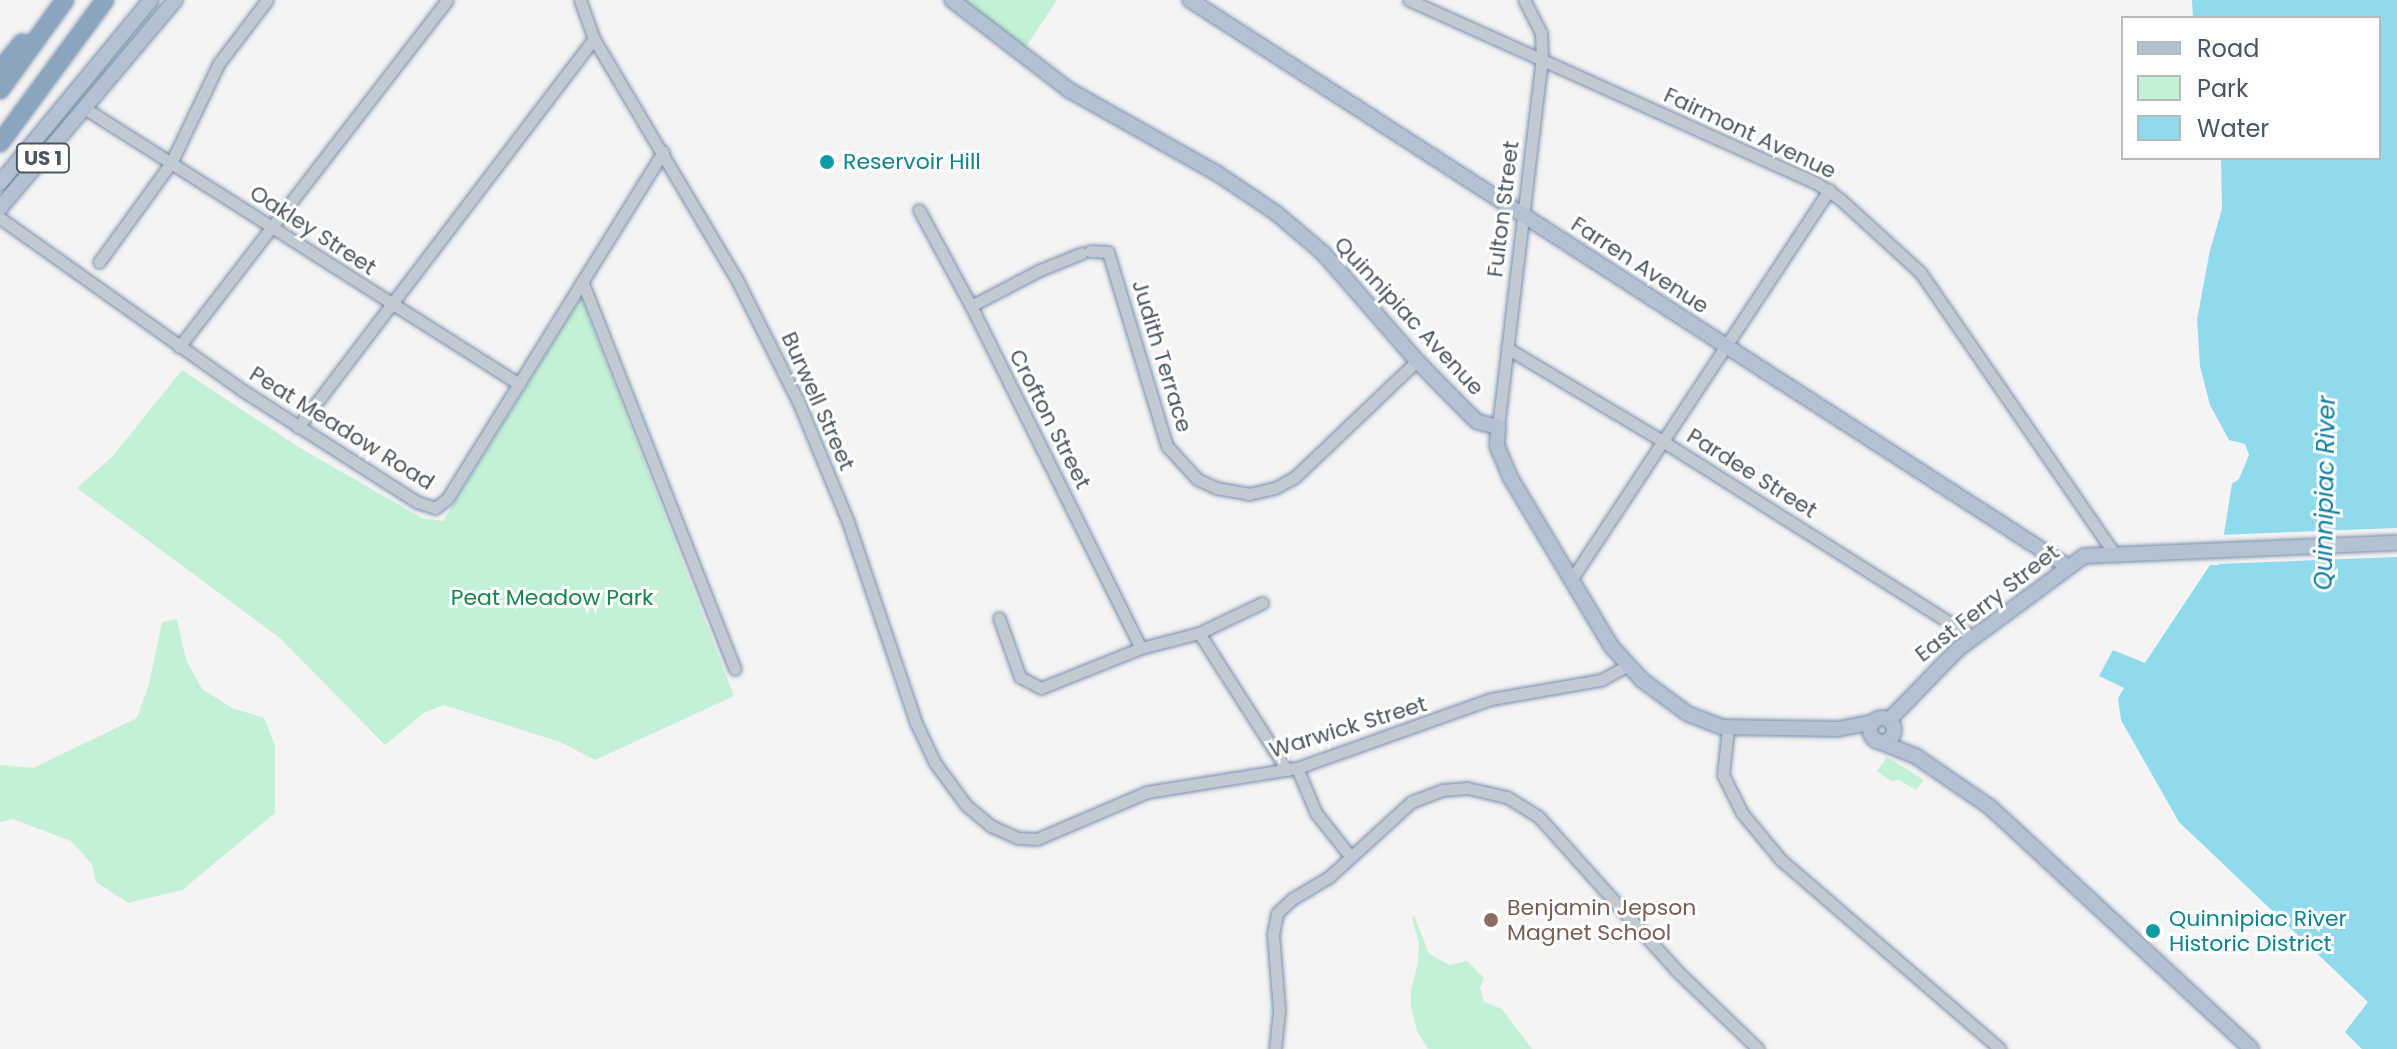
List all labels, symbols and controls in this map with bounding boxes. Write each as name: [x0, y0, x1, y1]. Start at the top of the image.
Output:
legend: [2121, 16, 2381, 160]
text: Road: [2197, 32, 2259, 65]
text: Park: [2197, 72, 2248, 105]
street label: Fairmont Avenue: [1660, 82, 1840, 184]
text: Water: [2197, 112, 2269, 145]
street label: Fulton Street: [1482, 139, 1524, 279]
road number: US 1: [15, 142, 71, 174]
place label: Reservoir Hill: [843, 149, 981, 175]
marker: Reservoir Hill: [818, 153, 836, 171]
street label: Oakley Street: [245, 179, 381, 281]
street label: Farren Avenue: [1566, 211, 1714, 319]
street label: Quinnipiac Avenue: [1329, 231, 1489, 401]
street label: Judith Terrace: [1126, 277, 1198, 435]
street label: Burwell Street: [776, 328, 860, 474]
street label: Crofton Street: [1004, 345, 1096, 493]
street label: Peat Meadow Road: [245, 360, 439, 496]
water label: Quinnipiac River: [2309, 395, 2341, 591]
street label: Pardee Street: [1682, 423, 1822, 523]
street label: East Ferry Street: [1910, 539, 2064, 667]
park label: Peat Meadow Park: [451, 585, 653, 611]
street label: Warwick Street: [1266, 691, 1430, 763]
place label: Benjamin Jepson Magnet School: [1507, 894, 1696, 946]
place label: Quinnipiac River Historic District: [2169, 905, 2347, 956]
marker: Benjamin Jepson Magnet School: [1482, 911, 1500, 929]
marker: Quinnipiac River Historic District: [2144, 922, 2162, 940]

